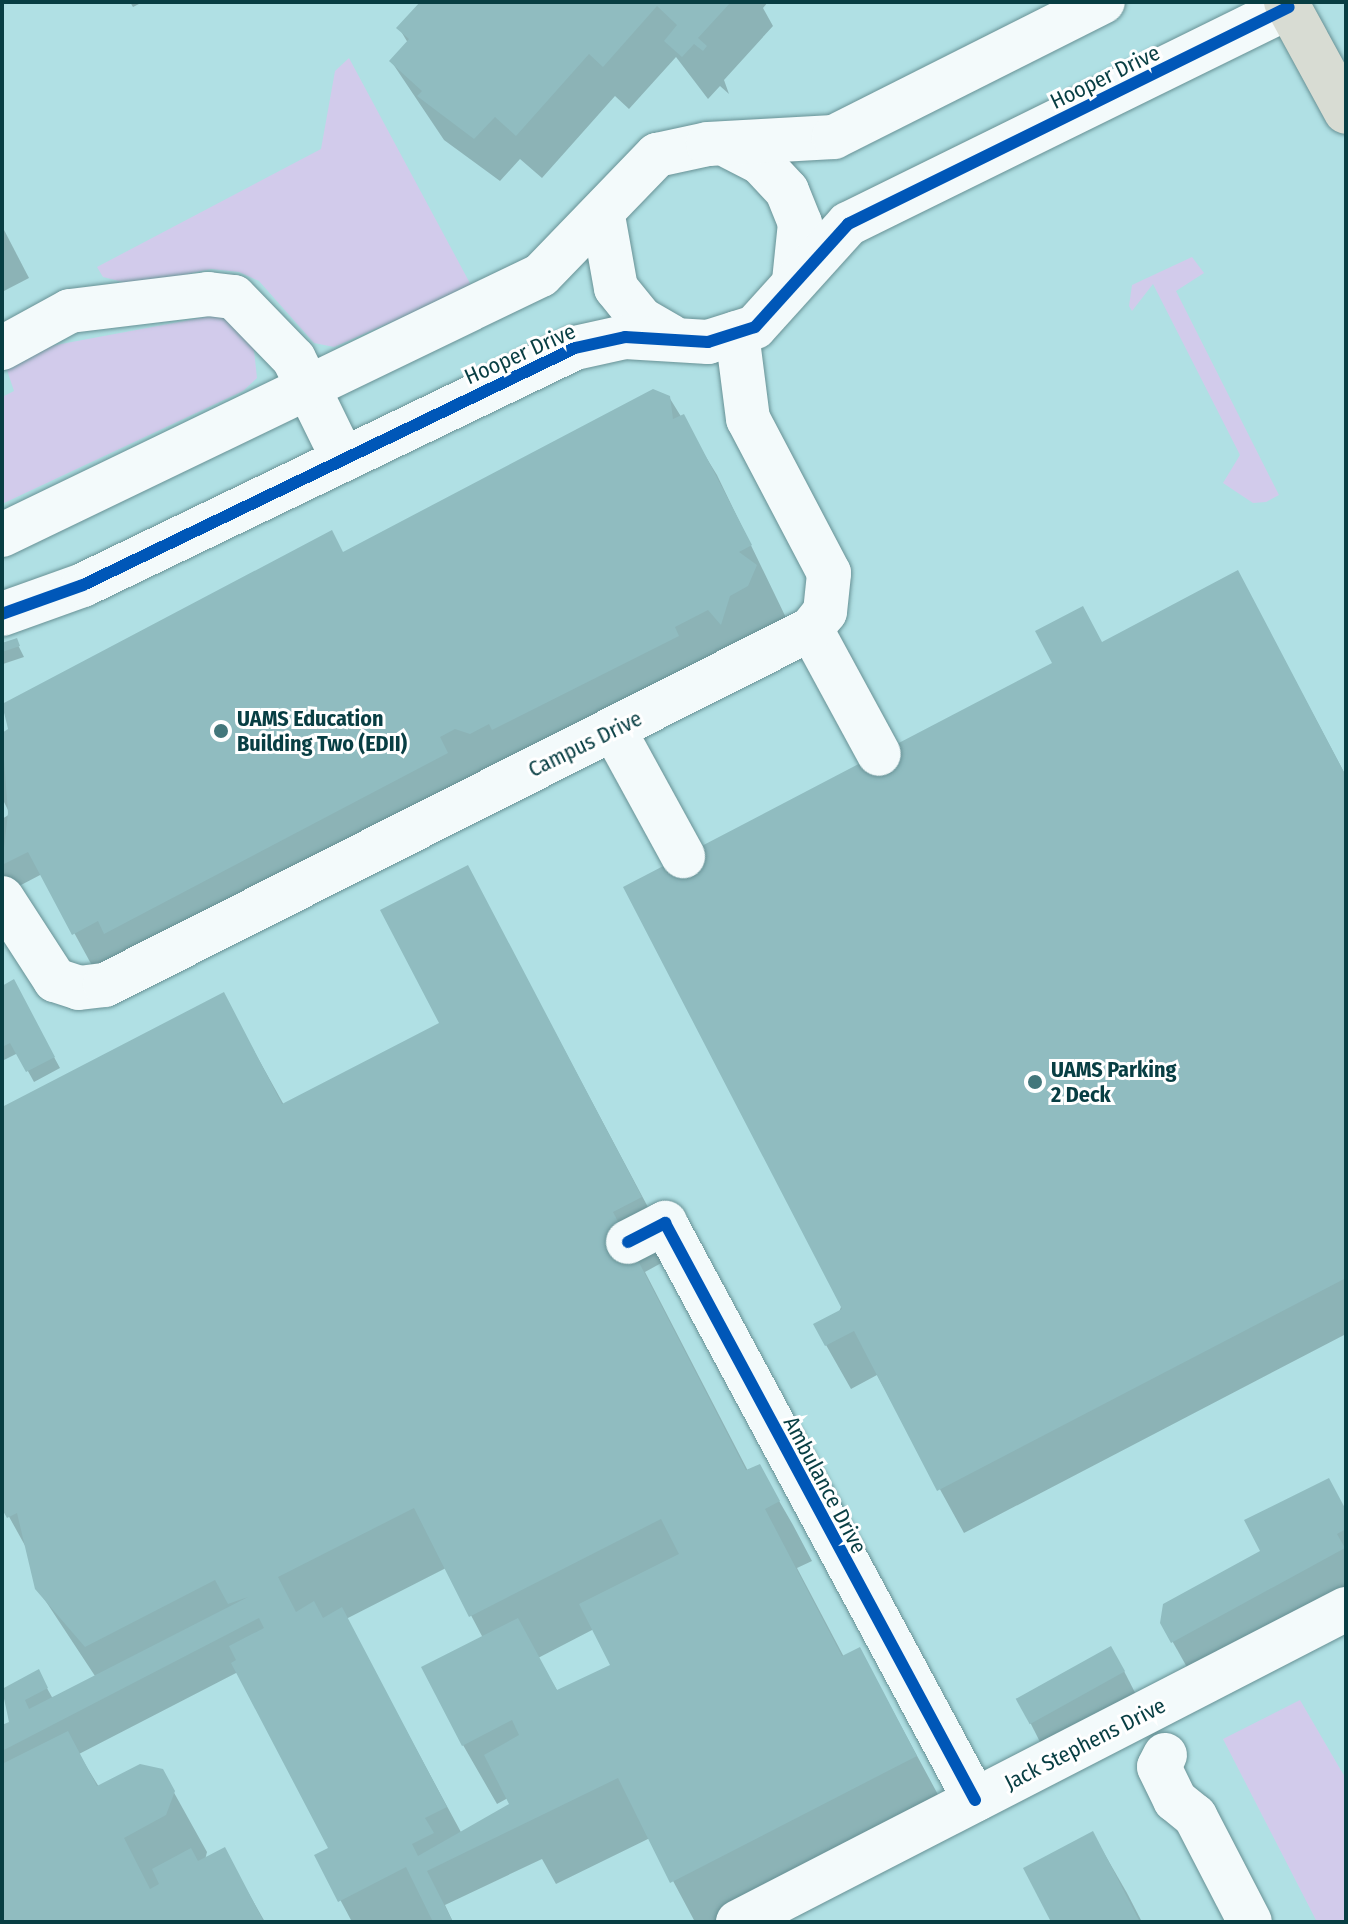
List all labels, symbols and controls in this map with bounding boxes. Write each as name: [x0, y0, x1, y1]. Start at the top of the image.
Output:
street label: Hooper Drive: [1046, 39, 1164, 115]
street label: Hooper Drive: [461, 318, 579, 390]
place label: UAMS Education Building Two (EDII): [237, 705, 407, 756]
street label: Campus Drive: [524, 705, 646, 783]
marker: UAMS Education Building Two (EDII): [212, 722, 230, 740]
place label: UAMS Parking 2 Deck: [1051, 1056, 1176, 1108]
marker: UAMS Parking 2 Deck: [1026, 1073, 1044, 1091]
street label: Ambulance Drive: [778, 1412, 872, 1558]
street label: Jack Stephens Drive: [1000, 1692, 1170, 1796]

